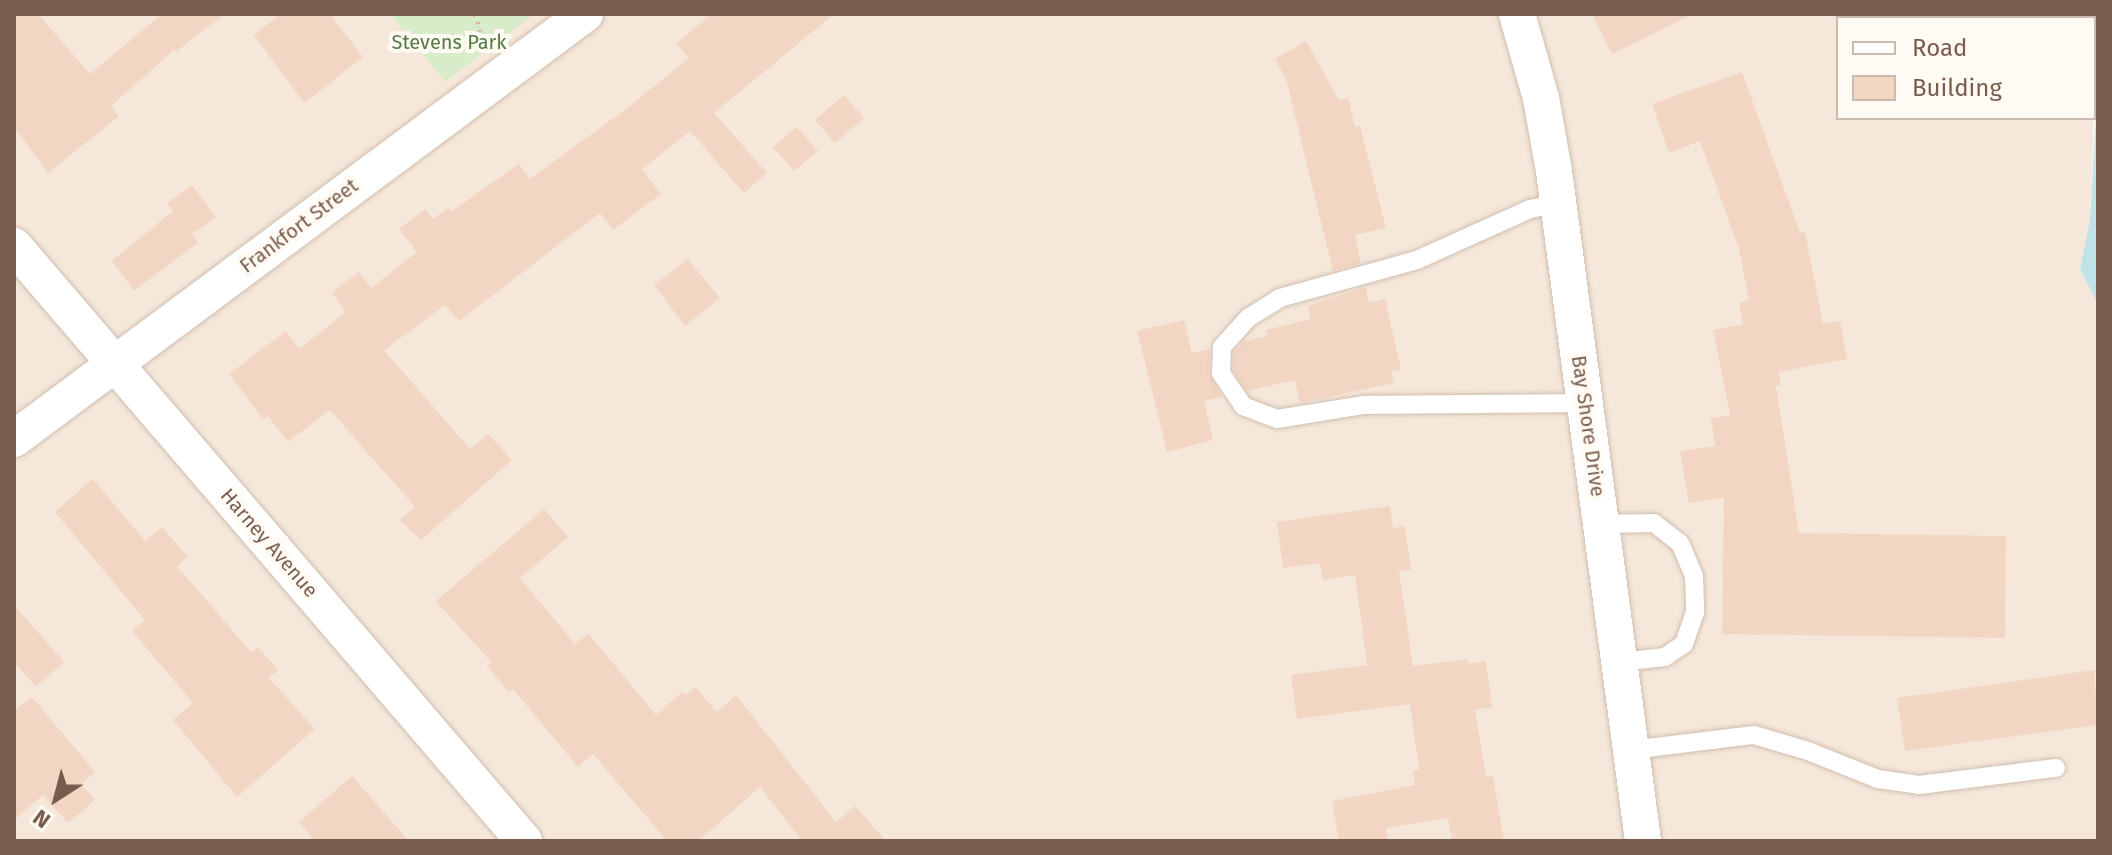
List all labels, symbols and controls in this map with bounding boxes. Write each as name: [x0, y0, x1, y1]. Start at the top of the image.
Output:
legend: [1836, 16, 2096, 120]
park label: Stevens Park: [391, 30, 507, 54]
text: Road: [1912, 34, 1967, 62]
text: Building: [1912, 74, 2002, 102]
street label: Frankfort Street: [235, 174, 363, 278]
street label: Bay Shore Drive: [1566, 354, 1610, 498]
street label: Harney Avenue: [215, 484, 323, 602]
north arrow: [16, 759, 96, 839]
text: N: [28, 804, 55, 834]

